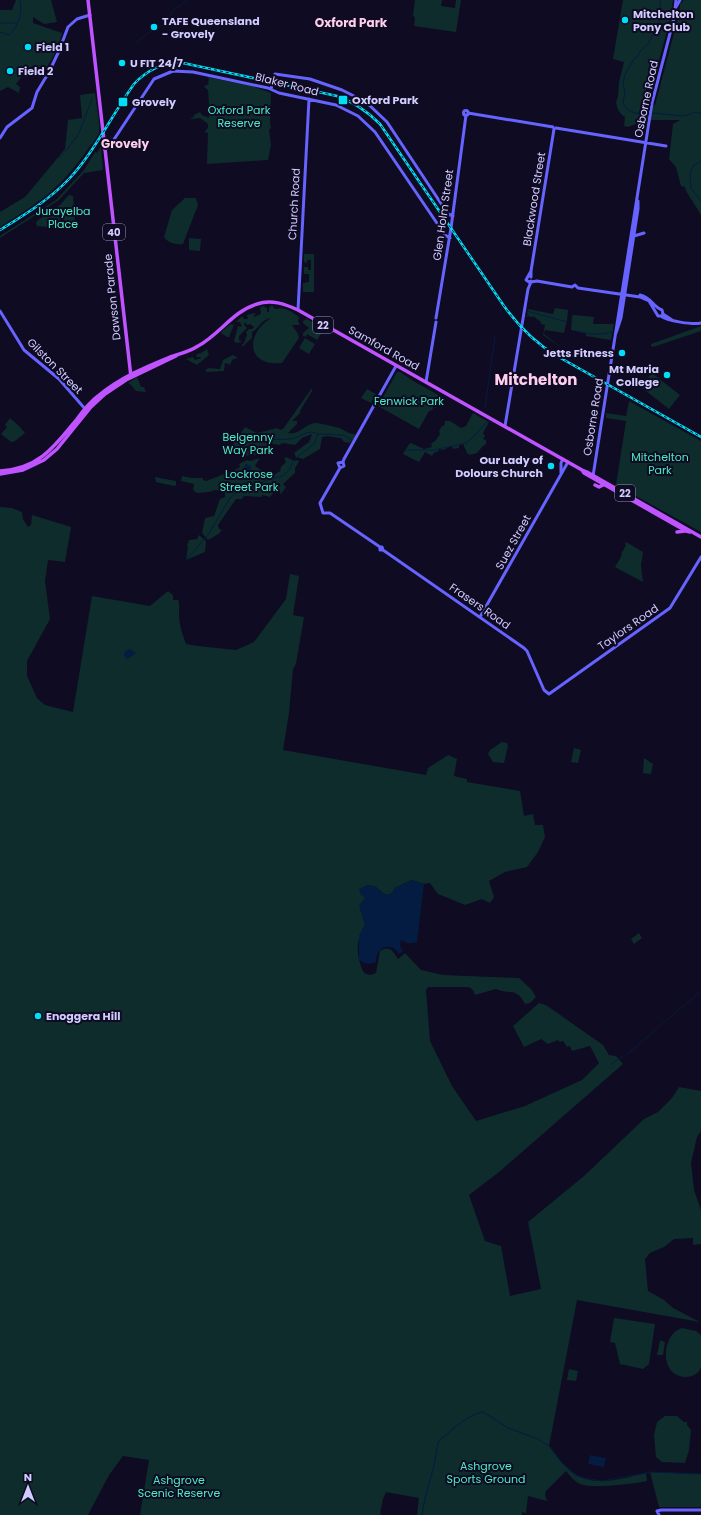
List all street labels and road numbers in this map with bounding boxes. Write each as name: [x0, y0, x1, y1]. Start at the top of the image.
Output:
street label: Osborne Road: [630, 59, 662, 139]
street label: Blaker Road: [254, 68, 320, 100]
street label: Blackwood Street: [519, 151, 549, 247]
street label: Church Road: [284, 168, 304, 240]
street label: Glen Holm Street: [429, 168, 457, 262]
road number: 40: [103, 224, 125, 240]
street label: Dawson Parade: [99, 253, 124, 341]
road number: 22: [313, 317, 333, 333]
street label: Samford Road: [346, 322, 422, 374]
street label: Gilston Street: [24, 335, 86, 397]
street label: Osborne Road: [579, 377, 607, 457]
road number: 22: [615, 485, 635, 501]
street label: Suez Street: [491, 512, 535, 572]
street label: Frasers Road: [446, 579, 514, 633]
street label: Taylors Road: [594, 600, 662, 654]

